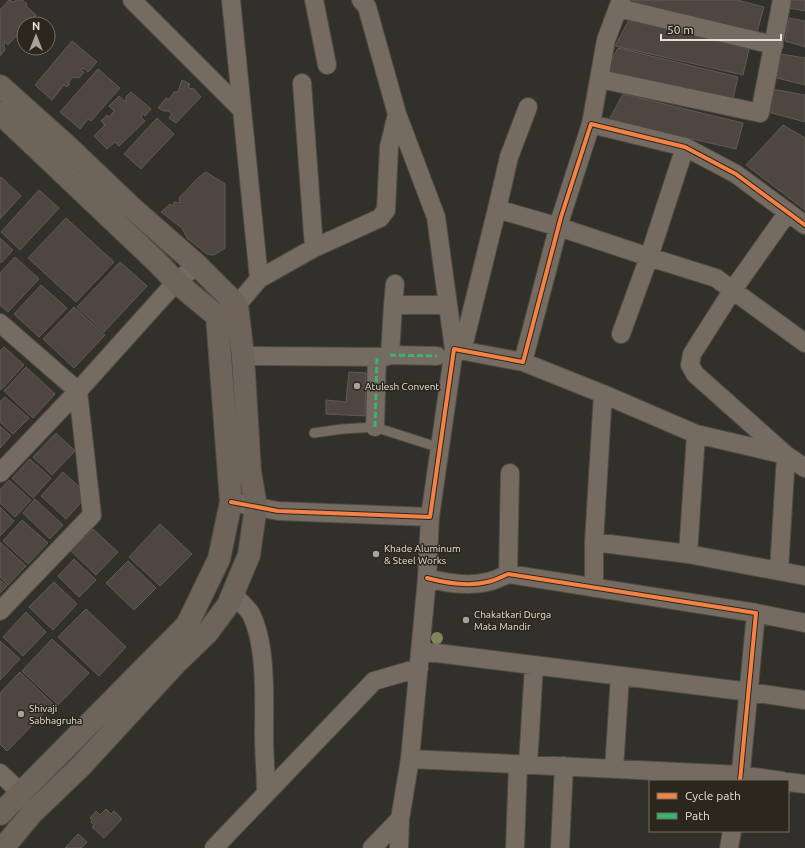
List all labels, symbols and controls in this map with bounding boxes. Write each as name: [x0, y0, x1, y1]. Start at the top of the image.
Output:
north arrow: [16, 16, 56, 56]
scale bar: [661, 16, 781, 42]
text: N: [32, 20, 40, 32]
text: 50 m: [667, 23, 694, 36]
marker: Atulesh Convent: [352, 381, 362, 391]
place label: Atulesh Convent: [365, 381, 439, 392]
place label: Khade Aluminum & Steel Works: [384, 543, 461, 566]
marker: Khade Aluminum & Steel Works: [371, 549, 381, 559]
place label: Chakatkari Durga Mata Mandir: [474, 609, 551, 632]
marker: Chakatkari Durga Mata Mandir: [461, 615, 471, 625]
place label: Shivaji Sabhagruha: [29, 703, 82, 726]
marker: Shivaji Sabhagruha: [16, 709, 26, 719]
legend: [649, 780, 789, 832]
text: Cycle path: [685, 789, 741, 802]
text: Path: [685, 809, 710, 822]

